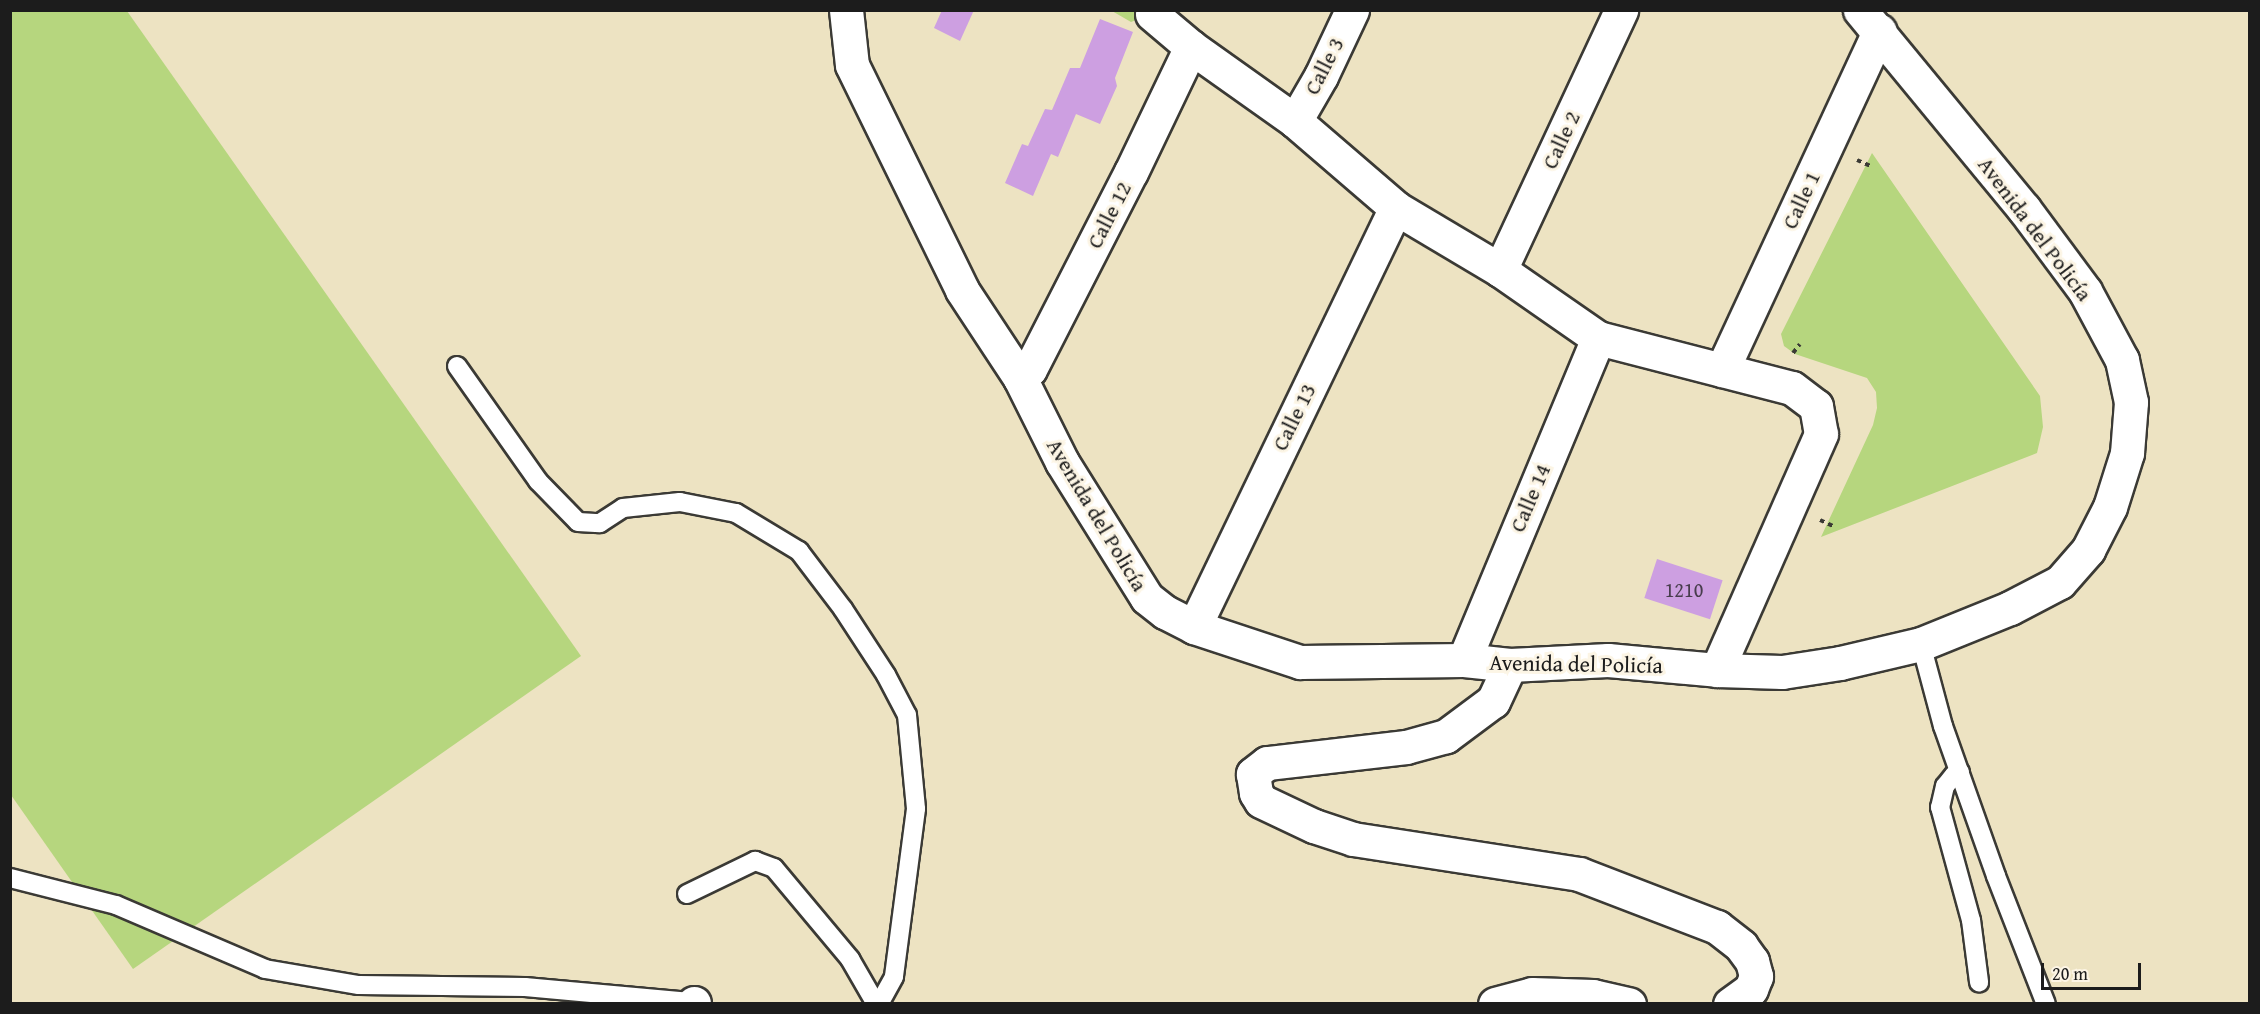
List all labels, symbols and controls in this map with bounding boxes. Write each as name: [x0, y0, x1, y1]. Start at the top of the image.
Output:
street label: Calle 3: [1299, 33, 1349, 99]
street label: Calle 2: [1536, 107, 1586, 173]
street label: Avenida del Policía: [1972, 152, 2098, 306]
street label: Calle 1: [1776, 167, 1826, 233]
street label: Calle 12: [1081, 177, 1137, 253]
street label: Calle 13: [1267, 379, 1321, 455]
street label: Avenida del Policía: [1041, 434, 1153, 596]
street label: Calle 14: [1504, 460, 1556, 536]
house number: 1210: [1665, 577, 1703, 601]
street label: Avenida del Policía: [1489, 649, 1663, 679]
scale bar: [2044, 951, 2144, 989]
text: 20 m: [2052, 960, 2088, 987]

